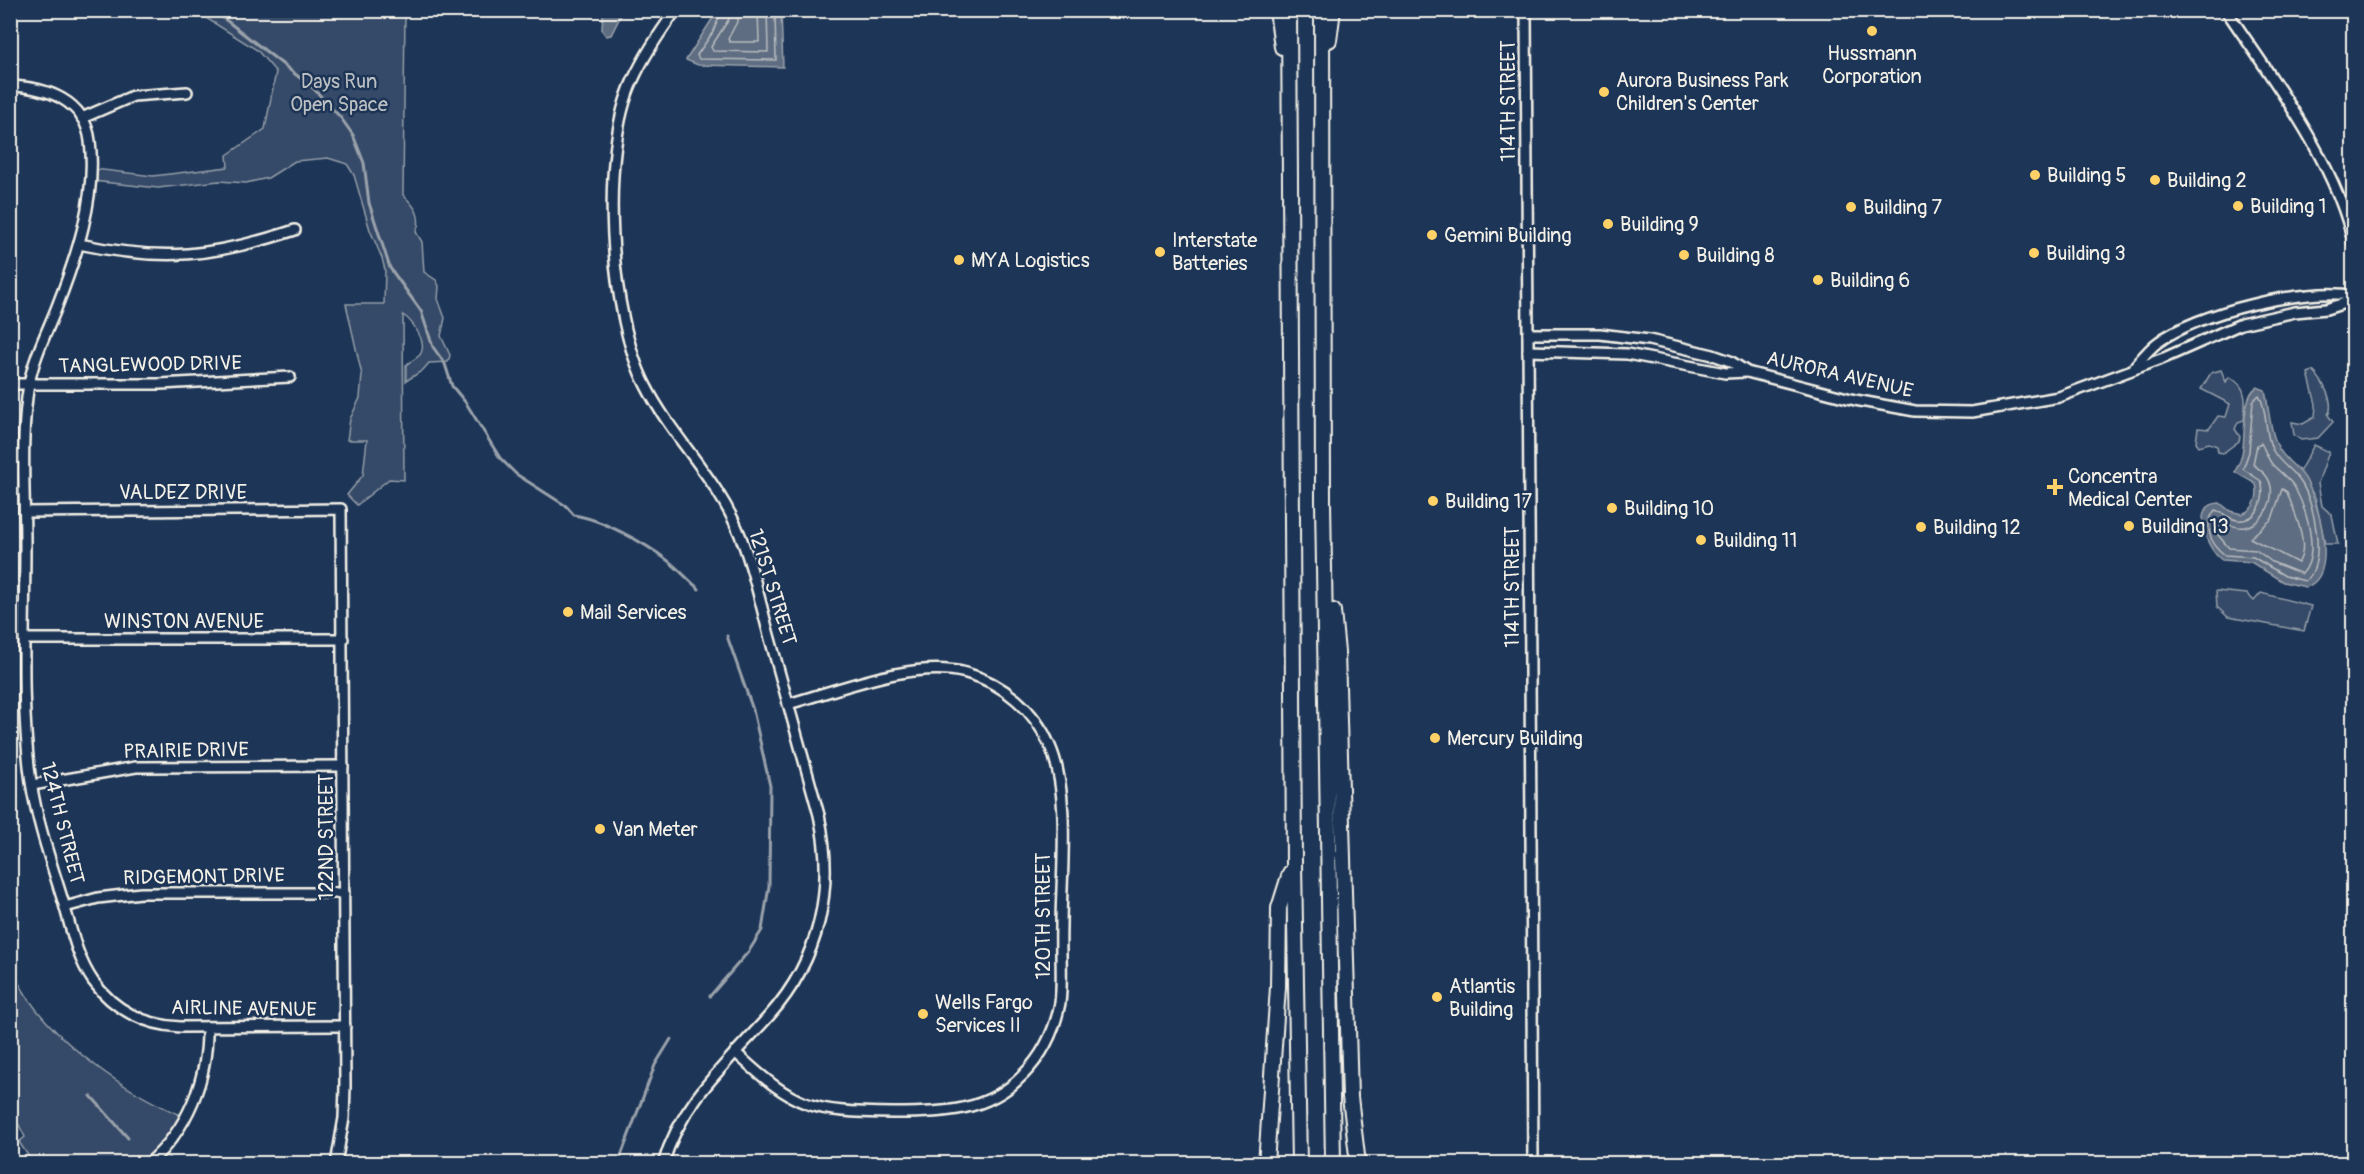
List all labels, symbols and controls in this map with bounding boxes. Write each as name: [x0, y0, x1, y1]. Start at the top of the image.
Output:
marker: Hussmann Corporation: [1865, 24, 1879, 38]
street label: 114TH STREET: [1496, 40, 1521, 162]
place label: Hussmann Corporation: [1822, 41, 1922, 89]
place label: Aurora Business Park Children's Center: [1616, 68, 1789, 116]
park label: Days Run Open Space: [290, 69, 388, 117]
marker: Aurora Business Park Children's Center: [1597, 85, 1611, 99]
place label: Building 5: [2047, 163, 2126, 188]
marker: Building 5: [2028, 168, 2042, 182]
place label: Building 2: [2167, 168, 2247, 193]
marker: Building 2: [2148, 173, 2162, 187]
place label: Building 1: [2250, 194, 2326, 219]
place label: Building 7: [1863, 195, 1943, 220]
marker: Building 1: [2231, 199, 2245, 213]
marker: Building 7: [1844, 200, 1858, 214]
place label: Building 9: [1620, 212, 1699, 237]
marker: Building 9: [1601, 217, 1615, 231]
place label: Gemini Building: [1444, 223, 1572, 248]
place label: Interstate Batteries: [1172, 228, 1258, 276]
marker: Gemini Building: [1425, 228, 1439, 242]
place label: Building 3: [2046, 241, 2126, 266]
place label: Building 8: [1696, 243, 1775, 268]
marker: Interstate Batteries: [1153, 245, 1167, 259]
marker: Building 3: [2027, 246, 2041, 260]
place label: MYA Logistics: [971, 248, 1090, 273]
marker: Building 8: [1677, 248, 1691, 262]
marker: MYA Logistics: [952, 253, 966, 267]
place label: Building 6: [1830, 268, 1910, 293]
marker: Building 6: [1811, 273, 1825, 287]
street label: AURORA AVENUE: [1764, 345, 1916, 404]
street label: TANGLEWOOD DRIVE: [58, 350, 242, 379]
place label: Concentra Medical Center: [2068, 464, 2192, 512]
marker: Concentra Medical Center: [2046, 478, 2064, 496]
street label: VALDEZ DRIVE: [119, 480, 247, 505]
place label: Building 17: [1445, 489, 1532, 514]
marker: Building 17: [1426, 494, 1440, 508]
place label: Building 10: [1624, 496, 1714, 521]
marker: Building 10: [1605, 501, 1619, 515]
place label: Building 13: [2141, 514, 2229, 539]
place label: Building 12: [1933, 515, 2021, 540]
marker: Building 13: [2122, 519, 2136, 533]
marker: Building 12: [1914, 520, 1928, 534]
street label: 121ST STREET: [743, 526, 802, 648]
street label: 114TH STREET: [1500, 526, 1525, 648]
place label: Building 11: [1713, 528, 1797, 553]
marker: Building 11: [1694, 533, 1708, 547]
place label: Mail Services: [580, 600, 687, 625]
marker: Mail Services: [561, 605, 575, 619]
street label: WINSTON AVENUE: [104, 609, 264, 634]
place label: Mercury Building: [1447, 726, 1583, 751]
marker: Mercury Building: [1428, 731, 1442, 745]
street label: PRAIRIE DRIVE: [123, 737, 249, 764]
street label: 124TH STREET: [35, 759, 90, 887]
street label: 122ND STREET: [314, 774, 339, 900]
place label: Van Meter: [612, 817, 698, 842]
marker: Van Meter: [593, 822, 607, 836]
street label: 120TH STREET: [1031, 853, 1056, 980]
street label: RIDGEMONT DRIVE: [123, 863, 285, 890]
place label: Atlantis Building: [1449, 974, 1515, 1022]
place label: Wells Fargo Services II: [935, 990, 1033, 1038]
marker: Atlantis Building: [1430, 990, 1444, 1004]
street label: AIRLINE AVENUE: [171, 995, 317, 1022]
marker: Wells Fargo Services II: [916, 1007, 930, 1021]

